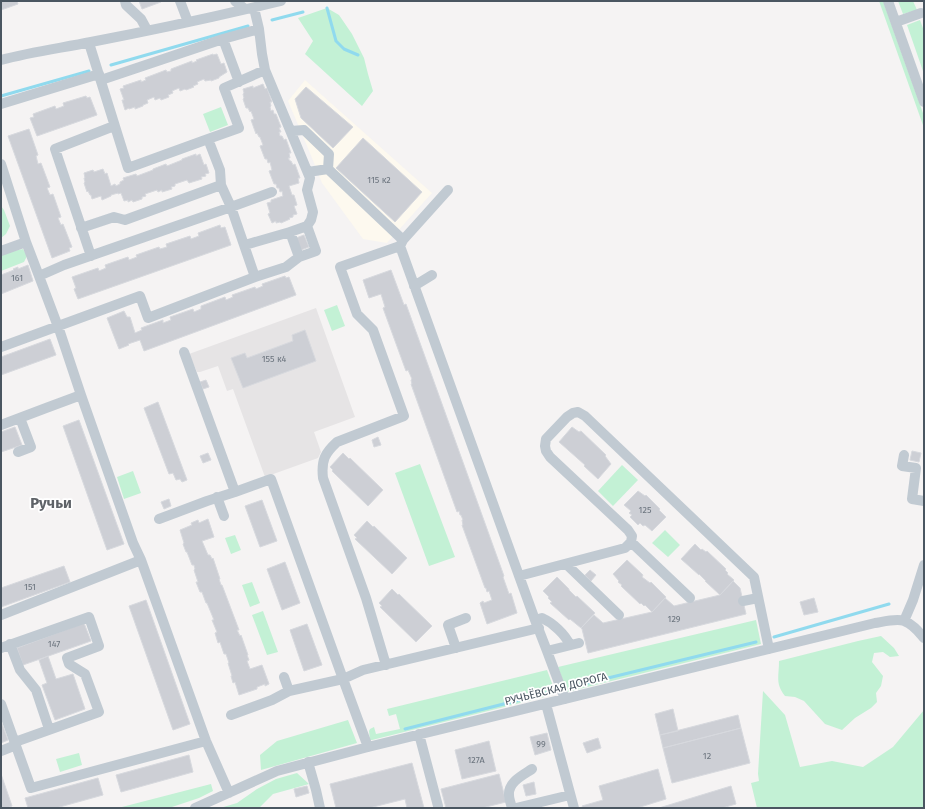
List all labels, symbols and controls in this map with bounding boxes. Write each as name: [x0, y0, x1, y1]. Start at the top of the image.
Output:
house number: 115 к2: [367, 175, 391, 185]
house number: 161: [11, 273, 23, 283]
house number: 155 к4: [262, 354, 286, 364]
district label: Ручьи: [30, 494, 72, 512]
house number: 125: [639, 505, 652, 515]
house number: 151: [24, 582, 36, 592]
house number: 129: [668, 614, 681, 624]
house number: 147: [48, 639, 60, 649]
street label: РУЧЬЁВСКАЯ ДОРОГА: [503, 669, 609, 708]
house number: 99: [536, 739, 546, 749]
house number: 12: [703, 751, 711, 761]
house number: 127А: [467, 755, 485, 765]

